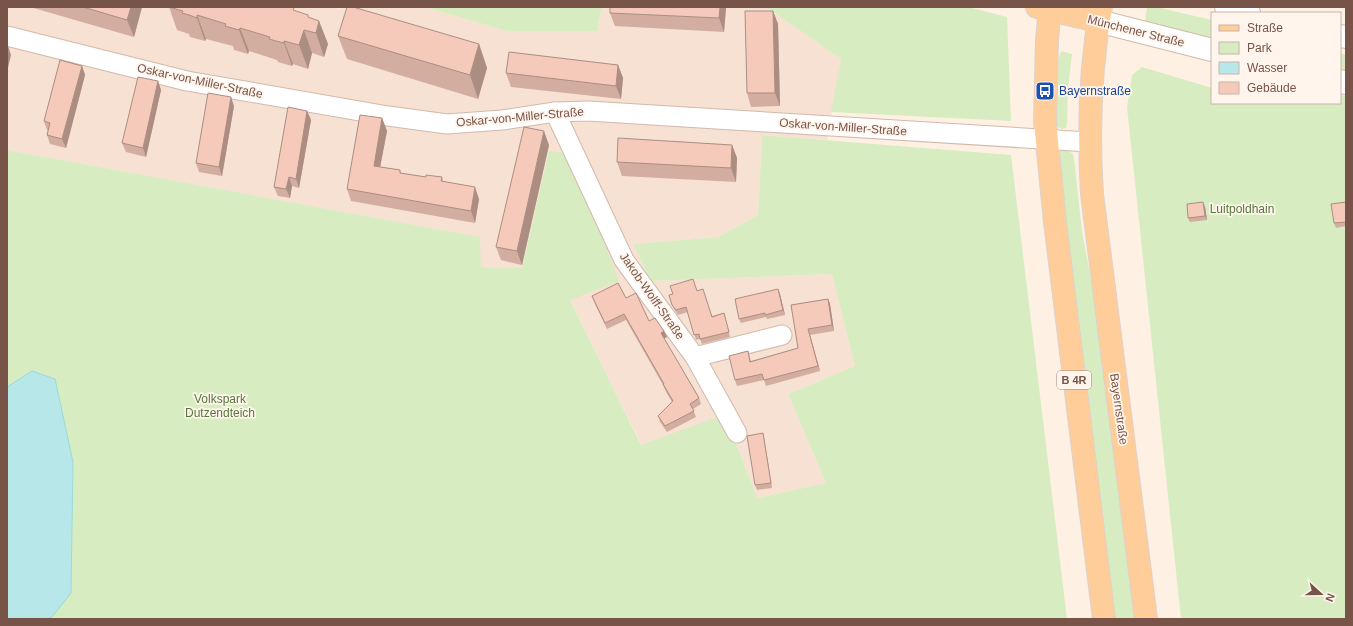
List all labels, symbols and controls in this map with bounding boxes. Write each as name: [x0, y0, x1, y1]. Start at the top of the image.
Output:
street label: Münchener Straße: [1086, 12, 1186, 50]
legend: [1211, 12, 1341, 104]
text: Straße: [1247, 21, 1283, 35]
text: Park: [1247, 41, 1273, 55]
street label: Oskar-von-Miller-Straße: [136, 61, 264, 101]
text: Wasser: [1247, 61, 1287, 75]
bus stop icon: Bayernstraße: [1034, 80, 1056, 102]
text: Gebäude: [1247, 81, 1297, 95]
place label: Bayernstraße: [1059, 84, 1131, 98]
street label: Oskar-von-Miller-Straße: [456, 104, 585, 130]
street label: Oskar-von-Miller-Straße: [779, 116, 908, 138]
park label: Luitpoldhain: [1210, 202, 1274, 216]
street label: Jakob-Wolff-Straße: [617, 250, 687, 342]
road number: B 4R: [1057, 371, 1091, 389]
street label: Bayernstraße: [1107, 372, 1131, 446]
park label: Volkspark Dutzendteich: [185, 392, 255, 420]
north arrow: [1301, 574, 1341, 614]
text: N: [1323, 592, 1337, 603]

